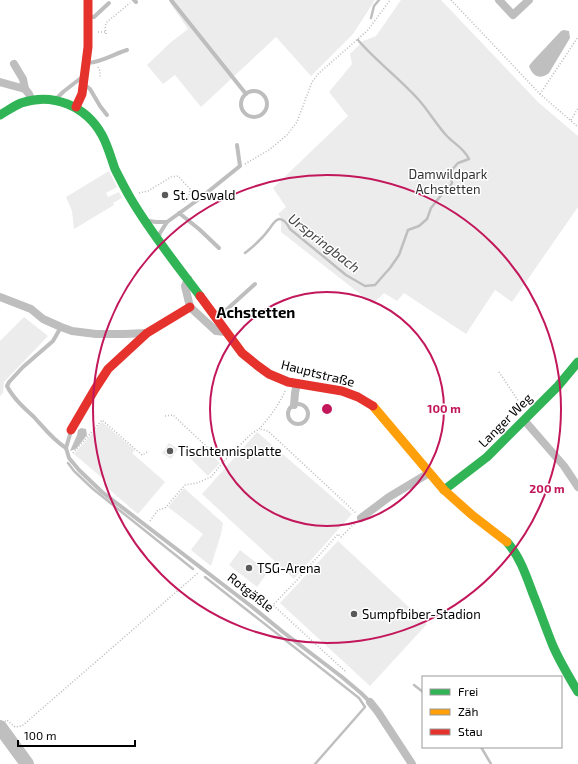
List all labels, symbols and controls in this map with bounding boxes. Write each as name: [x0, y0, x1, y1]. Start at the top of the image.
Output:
park label: Damwildpark Achstetten: [409, 166, 488, 197]
place label: St. Oswald: [173, 187, 235, 203]
marker: St. Oswald: [160, 190, 170, 200]
water label: Urspringbach: [285, 209, 363, 276]
district label: Achstetten: [217, 303, 295, 321]
street label: Hauptstraße: [279, 356, 357, 390]
street label: Langer Weg: [475, 390, 535, 450]
text: 100 m: [427, 401, 461, 415]
centre of rings: [320, 402, 334, 416]
place label: Tischtennisplatte: [178, 443, 282, 459]
marker: Tischtennisplatte: [165, 446, 175, 456]
text: 200 m: [529, 481, 565, 495]
place label: TSG-Arena: [257, 560, 321, 576]
marker: TSG-Arena: [244, 563, 254, 573]
street label: Rotgäßle: [225, 569, 277, 615]
place label: Sumpfbiber-Stadion: [362, 606, 481, 622]
marker: Sumpfbiber-Stadion: [349, 609, 359, 619]
legend: [422, 676, 562, 748]
text: Frei: [458, 684, 478, 698]
text: Zäh: [458, 704, 478, 718]
scale bar: [18, 722, 135, 748]
text: Stau: [458, 724, 483, 738]
text: 100 m: [24, 728, 56, 742]

